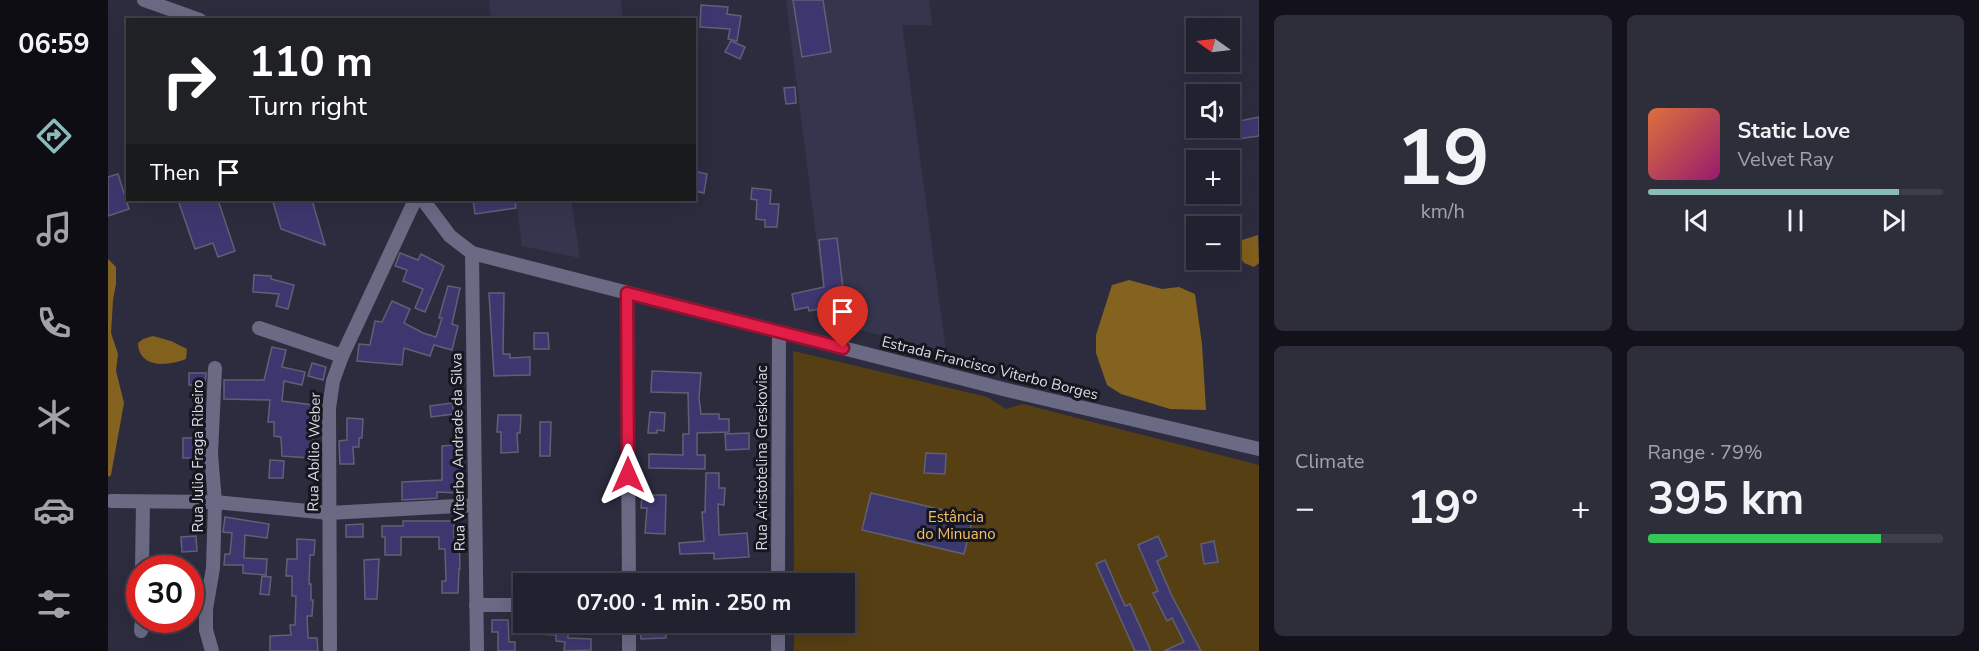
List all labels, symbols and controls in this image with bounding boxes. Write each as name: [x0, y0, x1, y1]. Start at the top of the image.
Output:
north arrow: [1186, 18, 1240, 72]
map controls: [1186, 18, 1240, 270]
text: 06:59: [18, 26, 90, 63]
text: 110 m: [249, 34, 373, 91]
icon: right: [150, 42, 228, 120]
button: sound: [1186, 84, 1240, 138]
text: Turn right: [249, 88, 367, 125]
text: 19: [1396, 105, 1490, 212]
icon: directions: [33, 115, 75, 157]
text: Static Love: [1738, 116, 1850, 146]
text: Velvet Ray: [1738, 146, 1834, 173]
button: +: [1186, 150, 1240, 204]
icon: arrive: [212, 156, 245, 189]
text: Then: [150, 158, 200, 188]
text: km/h: [1421, 198, 1465, 225]
icon: previous: [1680, 204, 1713, 237]
icon: pause: [1779, 204, 1812, 237]
icon: next: [1877, 204, 1910, 237]
icon: music: [33, 208, 75, 250]
button: −: [1186, 216, 1240, 270]
pin: [817, 286, 868, 348]
icon: arrive: [826, 295, 859, 328]
icon: phone: [33, 302, 75, 344]
street label: Estrada Francisco Viterbo Borges: [880, 331, 1100, 405]
street label: Rua Viterbo Andrade da Silva: [446, 353, 470, 551]
street label: Rua Aristotelina Greskoviac: [752, 365, 772, 551]
street label: Rua Julio Fraga Ribeiro: [188, 380, 208, 532]
street label: Rua Abílio Weber: [303, 391, 325, 512]
icon: climate: [33, 396, 75, 438]
text: Range · 79%: [1648, 439, 1763, 466]
position arrow: [596, 443, 660, 507]
text: Climate: [1295, 448, 1364, 475]
text: 395 km: [1648, 469, 1804, 530]
text: 19°: [1407, 478, 1478, 539]
text: −: [1295, 486, 1315, 531]
text: +: [1571, 486, 1591, 531]
icon: car: [33, 489, 75, 531]
park label: Estância do Minuano: [917, 507, 996, 544]
speed limit sign: 30: [126, 555, 204, 633]
icon: filters: [33, 583, 75, 625]
text: 07:00 · 1 min · 250 m: [577, 588, 791, 618]

